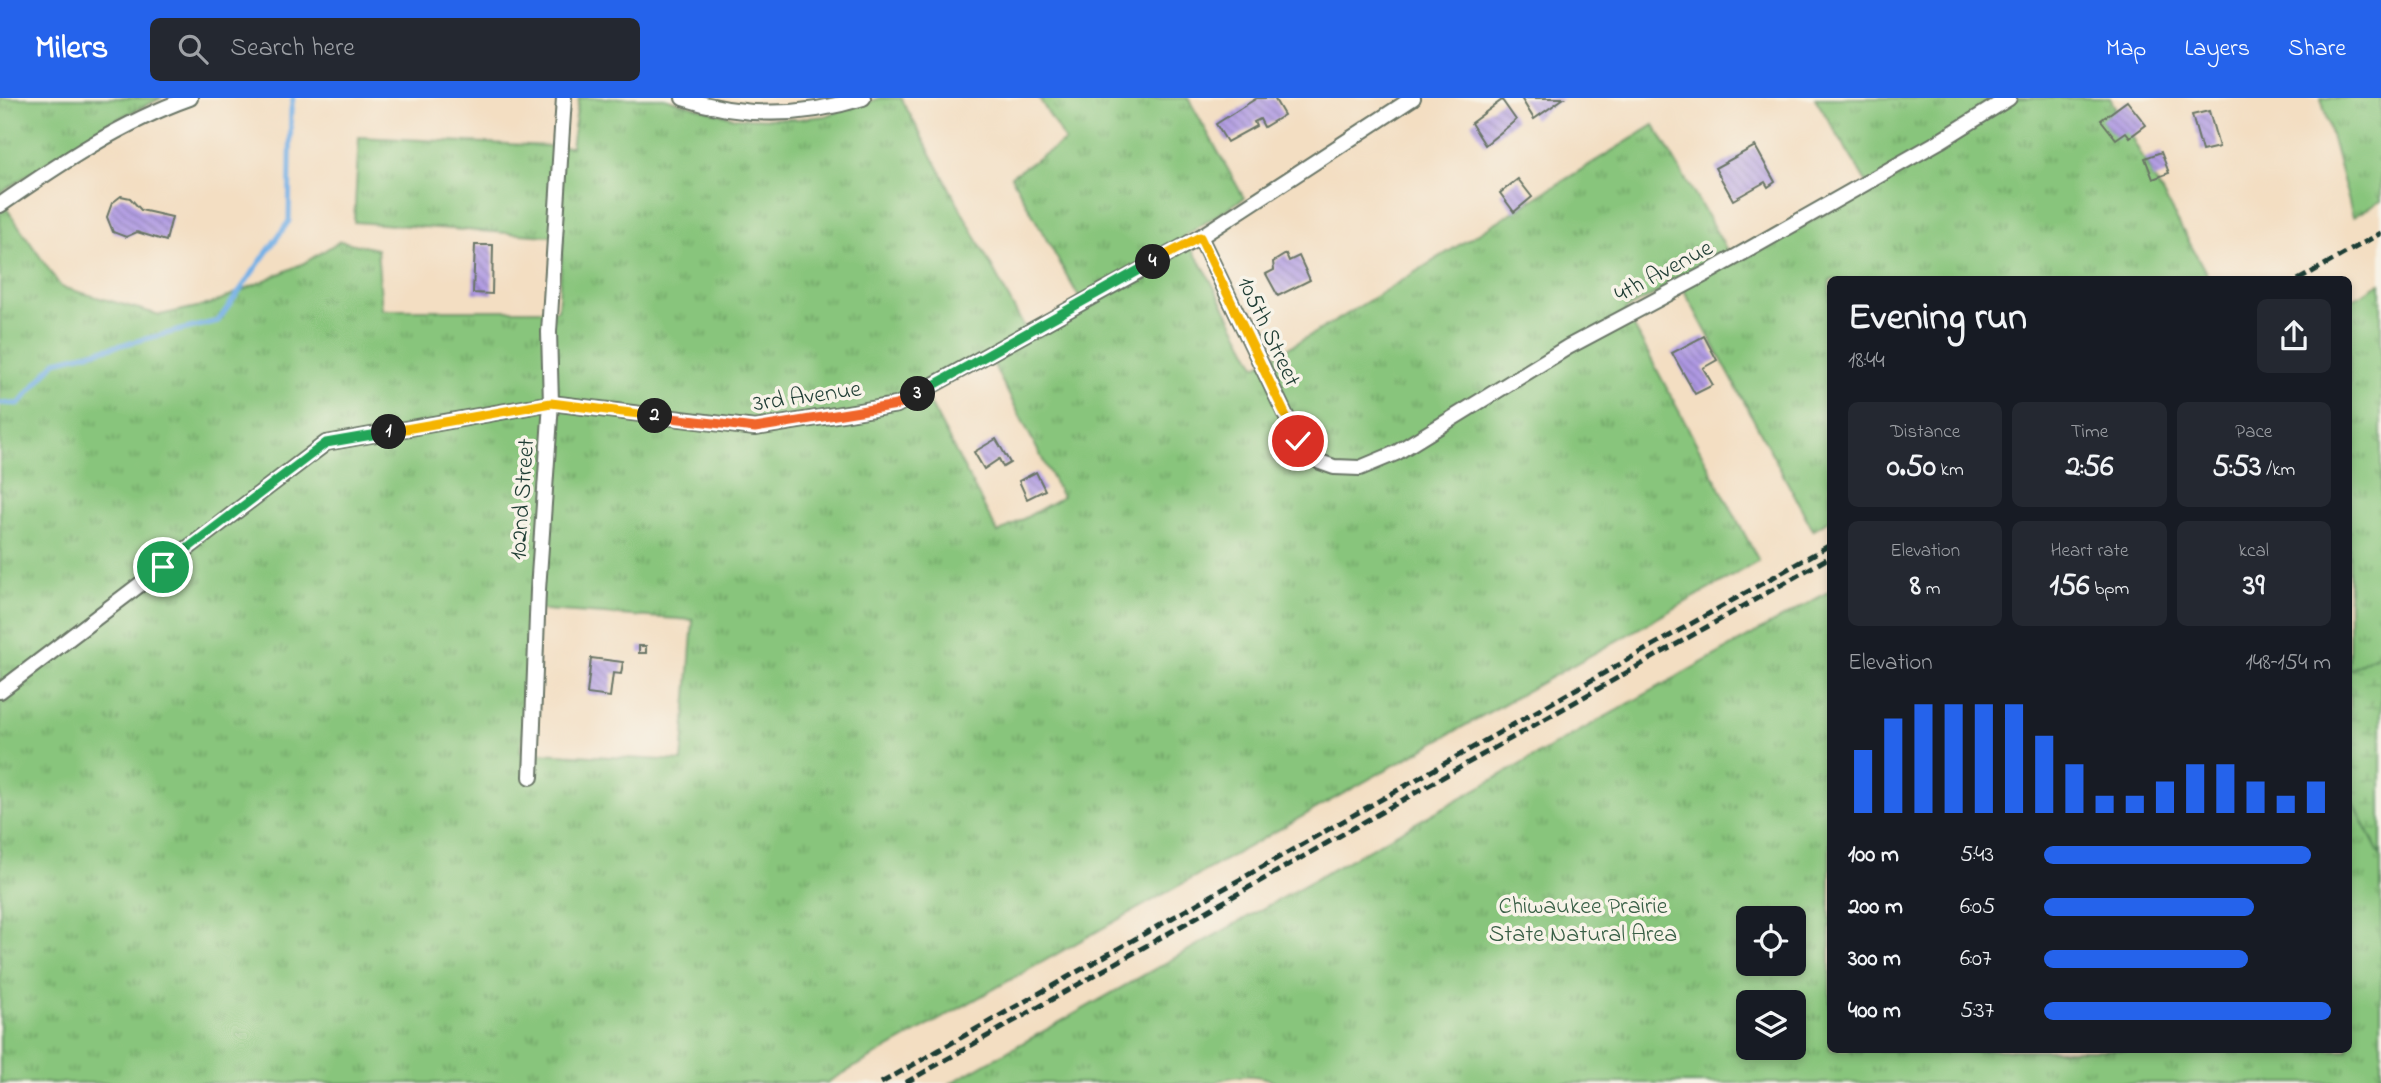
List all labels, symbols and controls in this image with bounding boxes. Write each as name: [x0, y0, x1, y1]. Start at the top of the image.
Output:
search box: [150, 18, 640, 81]
text: Milers: [35, 25, 108, 73]
icon: search: [174, 30, 212, 68]
text: Search here: [230, 30, 355, 68]
text: Map: [2106, 32, 2146, 67]
text: Layers: [2184, 32, 2250, 67]
text: Share: [2288, 32, 2346, 67]
street label: 4th Avenue: [1609, 231, 1720, 313]
pin: 4: [1136, 244, 1170, 280]
text: 4: [1149, 248, 1156, 275]
street label: 105th Street: [1227, 271, 1308, 393]
text: Evening run: [1848, 291, 2027, 347]
button: share: [2257, 299, 2331, 373]
text: 18:44: [1848, 345, 1885, 378]
street label: 3rd Avenue: [751, 373, 864, 422]
pin: 3: [900, 376, 936, 412]
text: 3: [914, 380, 921, 407]
pin: 2: [638, 398, 672, 434]
text: 2: [650, 402, 659, 429]
pin: [1268, 411, 1328, 471]
pin: 1: [372, 414, 406, 450]
text: 1: [385, 418, 392, 445]
text: Distance: [1890, 419, 1960, 446]
text: Time: [2071, 419, 2108, 446]
text: Pace: [2235, 419, 2272, 446]
icon: check: [1279, 422, 1317, 460]
street label: 102nd Street: [502, 437, 545, 561]
text: 0.50: [1887, 446, 1936, 490]
text: 2:56: [2066, 446, 2113, 490]
text: 5:53: [2212, 446, 2262, 490]
text: km: [1936, 457, 1964, 484]
text: /km: [2262, 457, 2295, 484]
pin: [133, 537, 193, 597]
text: Elevation: [1890, 538, 1960, 565]
text: Heart rate: [2051, 538, 2128, 565]
text: kcal: [2239, 538, 2269, 565]
icon: arrive: [144, 548, 182, 586]
text: 8: [1910, 565, 1921, 609]
text: 156: [2050, 565, 2090, 609]
text: 39: [2243, 565, 2265, 609]
text: m: [1921, 576, 1941, 603]
text: bpm: [2090, 576, 2129, 603]
text: Elevation: [1848, 647, 1933, 680]
text: 148–154 m: [2245, 647, 2331, 680]
text: 100 m: [1848, 839, 1899, 872]
text: 5:43: [1960, 839, 1994, 872]
park label: Chiwaukee Prairie State Natural Area: [1489, 890, 1677, 953]
text: 200 m: [1848, 891, 1903, 924]
text: 6:05: [1960, 891, 1995, 924]
map controls: [1736, 906, 1806, 1060]
button: locate: [1736, 906, 1806, 976]
text: 300 m: [1848, 943, 1901, 976]
text: 6:07: [1960, 943, 1992, 976]
button: layers: [1736, 990, 1806, 1060]
text: 400 m: [1848, 995, 1901, 1028]
text: 5:37: [1960, 995, 1994, 1028]

